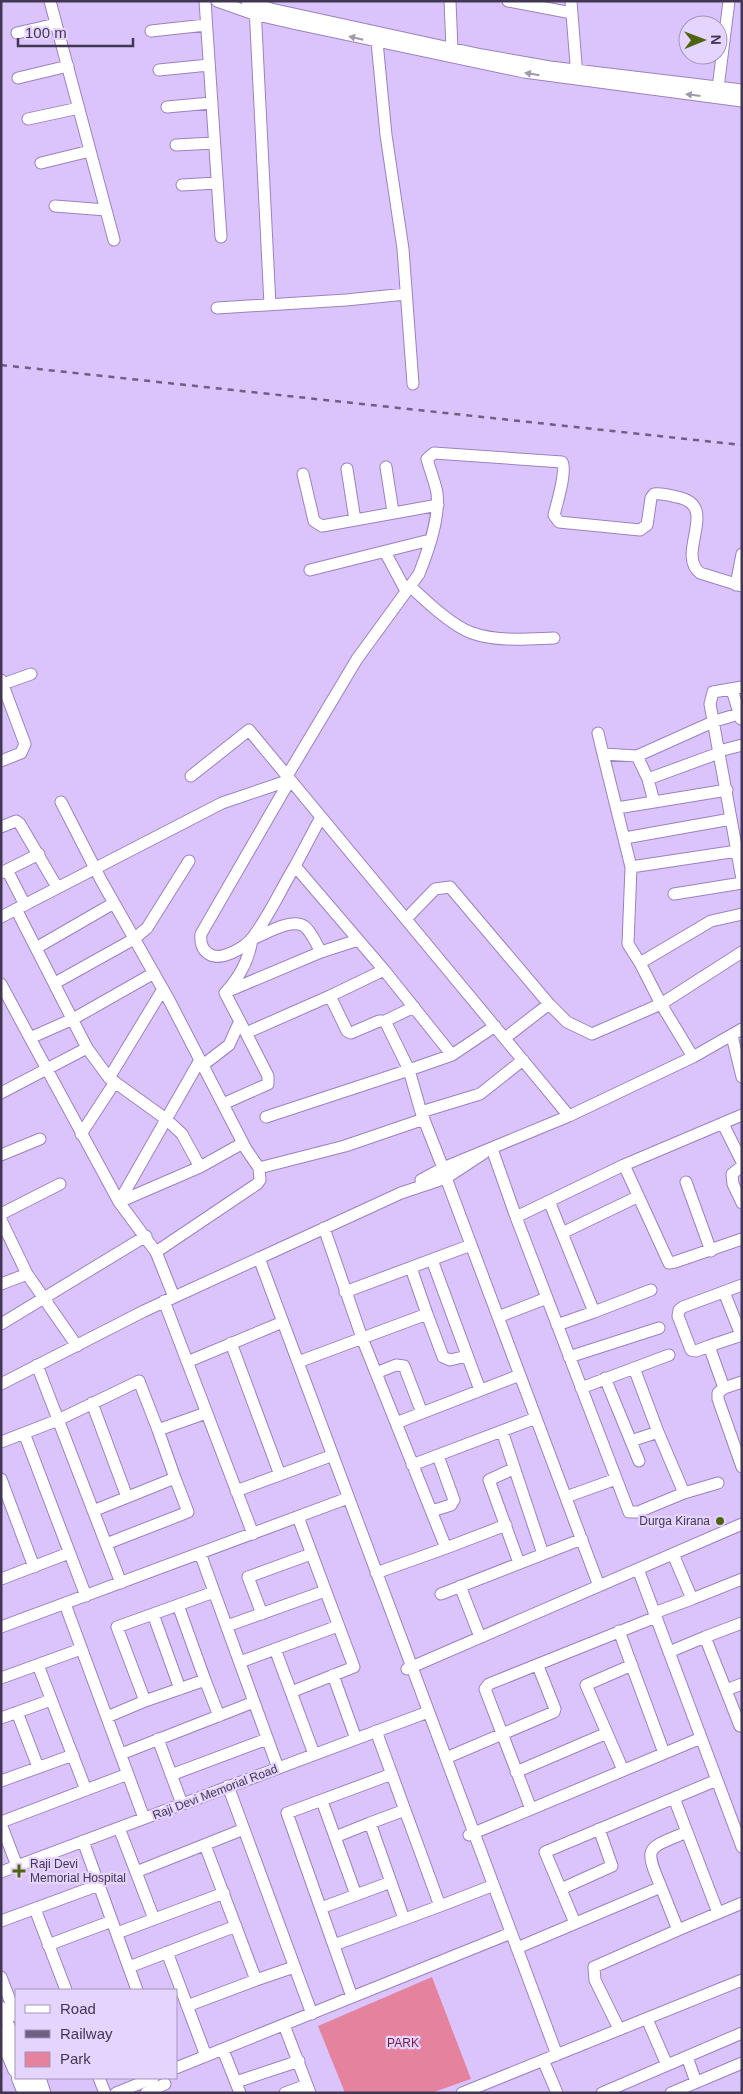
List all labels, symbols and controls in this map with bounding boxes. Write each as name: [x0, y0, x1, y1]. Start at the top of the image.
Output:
scale bar: [18, 15, 132, 47]
north arrow: [678, 15, 728, 65]
text: 100 m: [25, 24, 67, 41]
one-way arrow: [348, 34, 363, 42]
text: N: [708, 35, 724, 45]
one-way arrow: [524, 69, 540, 77]
one-way arrow: [685, 91, 701, 99]
place label: Durga Kirana: [639, 1514, 710, 1528]
marker: Durga Kirana: [714, 1515, 726, 1527]
street label: Raji Devi Memorial Road: [151, 1762, 279, 1822]
place label: Raji Devi Memorial Hospital: [30, 1857, 126, 1885]
marker: Raji Devi Memorial Hospital: [12, 1864, 26, 1878]
legend: [15, 1989, 178, 2079]
text: Road: [60, 2000, 96, 2017]
text: Railway: [60, 2025, 113, 2042]
park label: PARK: [387, 2036, 419, 2050]
text: Park: [60, 2050, 91, 2067]

